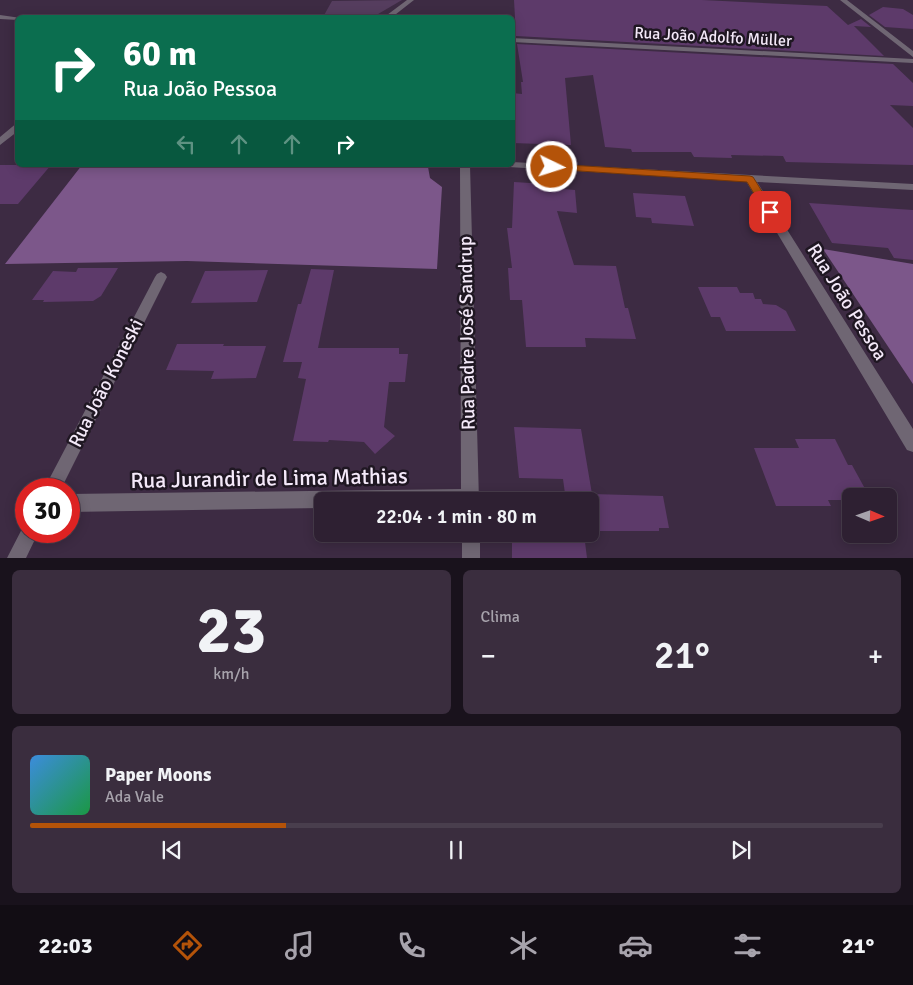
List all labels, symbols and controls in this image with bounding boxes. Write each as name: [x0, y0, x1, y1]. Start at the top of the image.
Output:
street label: Rua João Adolfo Müller: [634, 23, 792, 51]
text: 60 m: [123, 32, 197, 75]
icon: right: [40, 35, 105, 100]
text: Rua João Pessoa: [123, 75, 277, 102]
icon: left: [172, 130, 200, 158]
icon: ahead: [225, 130, 253, 158]
icon: ahead: [278, 130, 306, 158]
icon: right: [331, 130, 359, 158]
position arrow: [525, 140, 577, 192]
pin: [749, 191, 791, 233]
icon: arrive: [756, 198, 784, 226]
street label: Rua Padre José Sandrup: [453, 236, 481, 430]
street label: Rua João Pessoa: [802, 239, 892, 365]
street label: Rua João Koneski: [63, 315, 149, 451]
street label: Rua Jurandir de Lima Mathias: [130, 462, 408, 494]
speed limit sign: 30: [15, 478, 80, 543]
north arrow: [842, 488, 898, 542]
map controls: [842, 488, 897, 543]
text: 22:04 · 1 min · 80 m: [376, 505, 537, 529]
text: 23: [196, 591, 266, 671]
text: Clima: [481, 607, 520, 627]
text: 21°: [654, 632, 710, 679]
text: −: [481, 639, 496, 673]
text: +: [868, 639, 883, 673]
text: km/h: [213, 664, 249, 684]
text: Paper Moons: [105, 763, 211, 787]
text: Ada Vale: [105, 787, 164, 807]
icon: previous: [158, 836, 186, 864]
icon: pause: [442, 836, 470, 864]
icon: next: [727, 836, 755, 864]
icon: directions: [170, 928, 205, 963]
icon: music: [282, 928, 317, 963]
icon: phone: [394, 928, 429, 963]
icon: climate: [506, 928, 541, 963]
icon: car: [618, 928, 653, 963]
icon: filters: [730, 928, 765, 963]
text: 22:03: [39, 932, 93, 959]
text: 21°: [842, 932, 874, 959]

